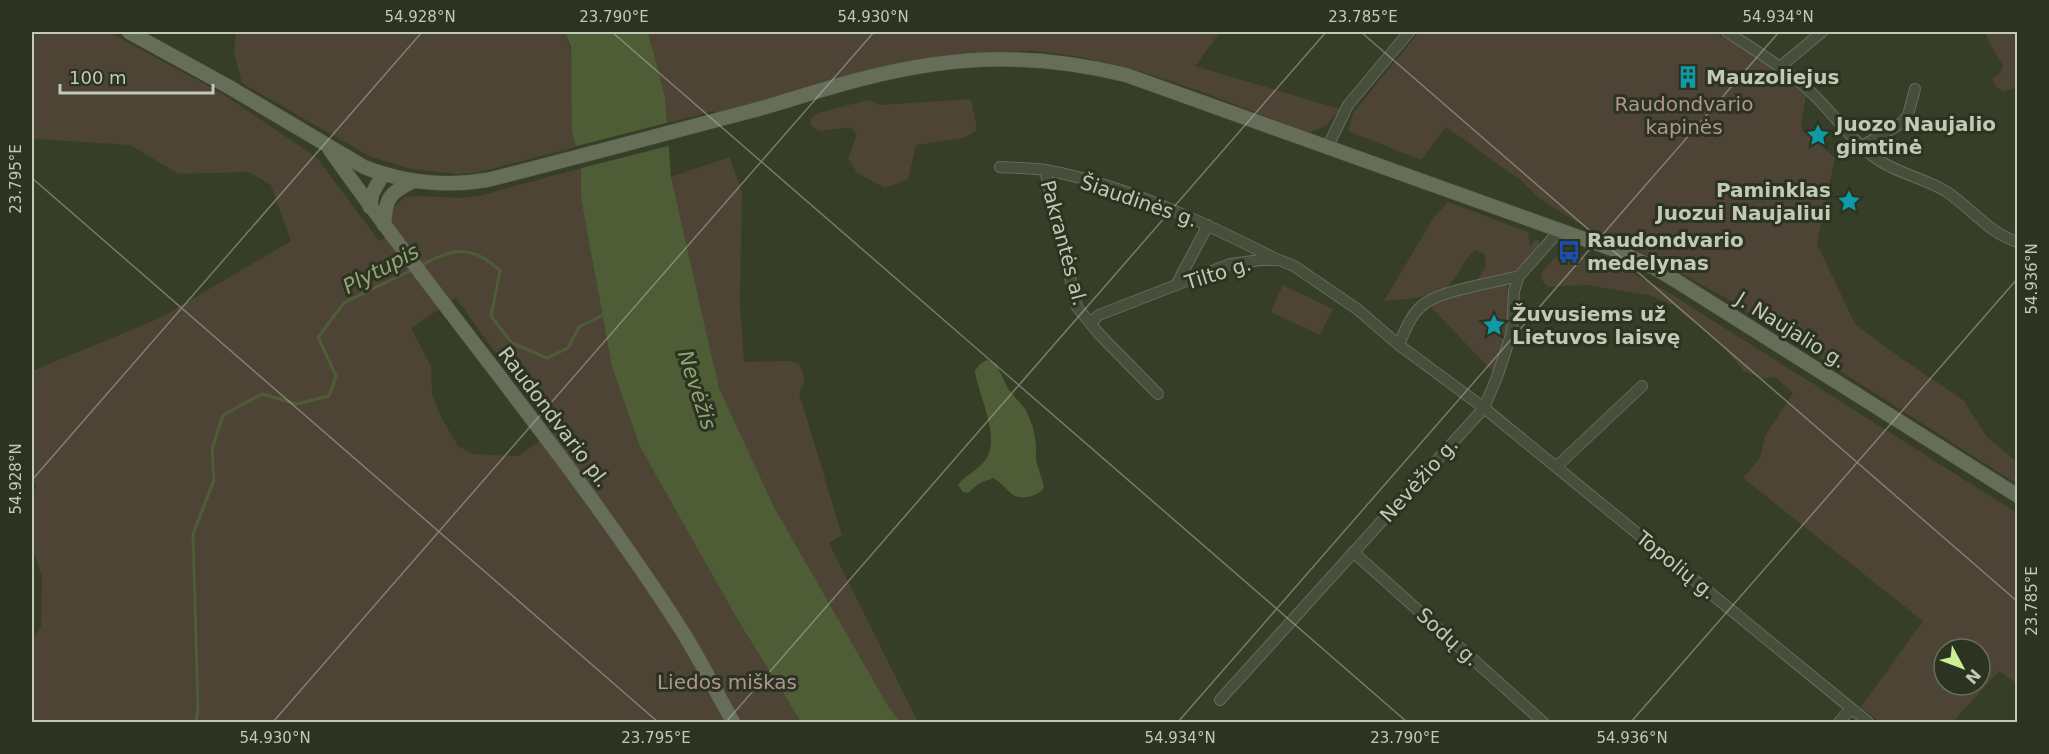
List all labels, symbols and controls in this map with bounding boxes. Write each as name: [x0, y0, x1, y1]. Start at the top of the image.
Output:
text: 54.928°N: [384, 8, 456, 26]
text: 23.790°E: [579, 8, 649, 26]
text: 54.930°N: [837, 8, 909, 26]
text: 23.785°E: [1328, 8, 1398, 26]
text: 54.934°N: [1742, 8, 1814, 26]
scale bar: [60, 57, 213, 95]
building icon: Mauzoliejus: [1675, 64, 1701, 90]
place label: Mauzoliejus: [1706, 65, 1839, 89]
text: 100 m: [69, 67, 127, 88]
park label: Raudondvario kapinės: [1615, 92, 1753, 139]
place label: Juozo Naujalio gimtinė: [1834, 112, 1996, 159]
place icon: Juozo Naujalio gimtinė: [1805, 122, 1831, 148]
text: 23.795°E: [7, 144, 25, 214]
street label: Šiaudinės g.: [1077, 170, 1201, 232]
street label: Pakrantės al.: [1036, 177, 1092, 309]
place label: Paminklas Juozui Naujaliui: [1654, 178, 1831, 225]
place icon: Paminklas Juozui Naujaliui: [1836, 188, 1862, 214]
place label: Raudondvario medelynas: [1587, 228, 1744, 275]
water label: Plytupis: [339, 239, 423, 299]
bus stop icon: Raudondvario medelynas: [1556, 239, 1582, 265]
text: 54.936°N: [2023, 243, 2041, 315]
street label: Tilto g.: [1181, 252, 1254, 295]
street label: J. Naujalio g.: [1730, 286, 1850, 373]
place label: Žuvusiems už Lietuvos laisvę: [1512, 302, 1680, 349]
place icon: Žuvusiems už Lietuvos laisvę: [1481, 312, 1507, 338]
street label: Raudondvario pl.: [493, 342, 615, 492]
water label: Nevėžis: [673, 347, 721, 433]
street label: Nevėžio g.: [1375, 433, 1463, 527]
text: 54.928°N: [7, 443, 25, 515]
street label: Topolių g.: [1631, 525, 1721, 604]
text: 23.785°E: [2023, 566, 2041, 636]
street label: Sodų g.: [1412, 603, 1484, 671]
north arrow: [1932, 637, 1992, 697]
text: N: [1961, 665, 1985, 688]
park label: Liedos miškas: [657, 670, 797, 694]
text: 54.930°N: [239, 729, 311, 747]
text: 23.795°E: [621, 729, 691, 747]
text: 54.934°N: [1144, 729, 1216, 747]
text: 23.790°E: [1370, 729, 1440, 747]
text: 54.936°N: [1596, 729, 1668, 747]

